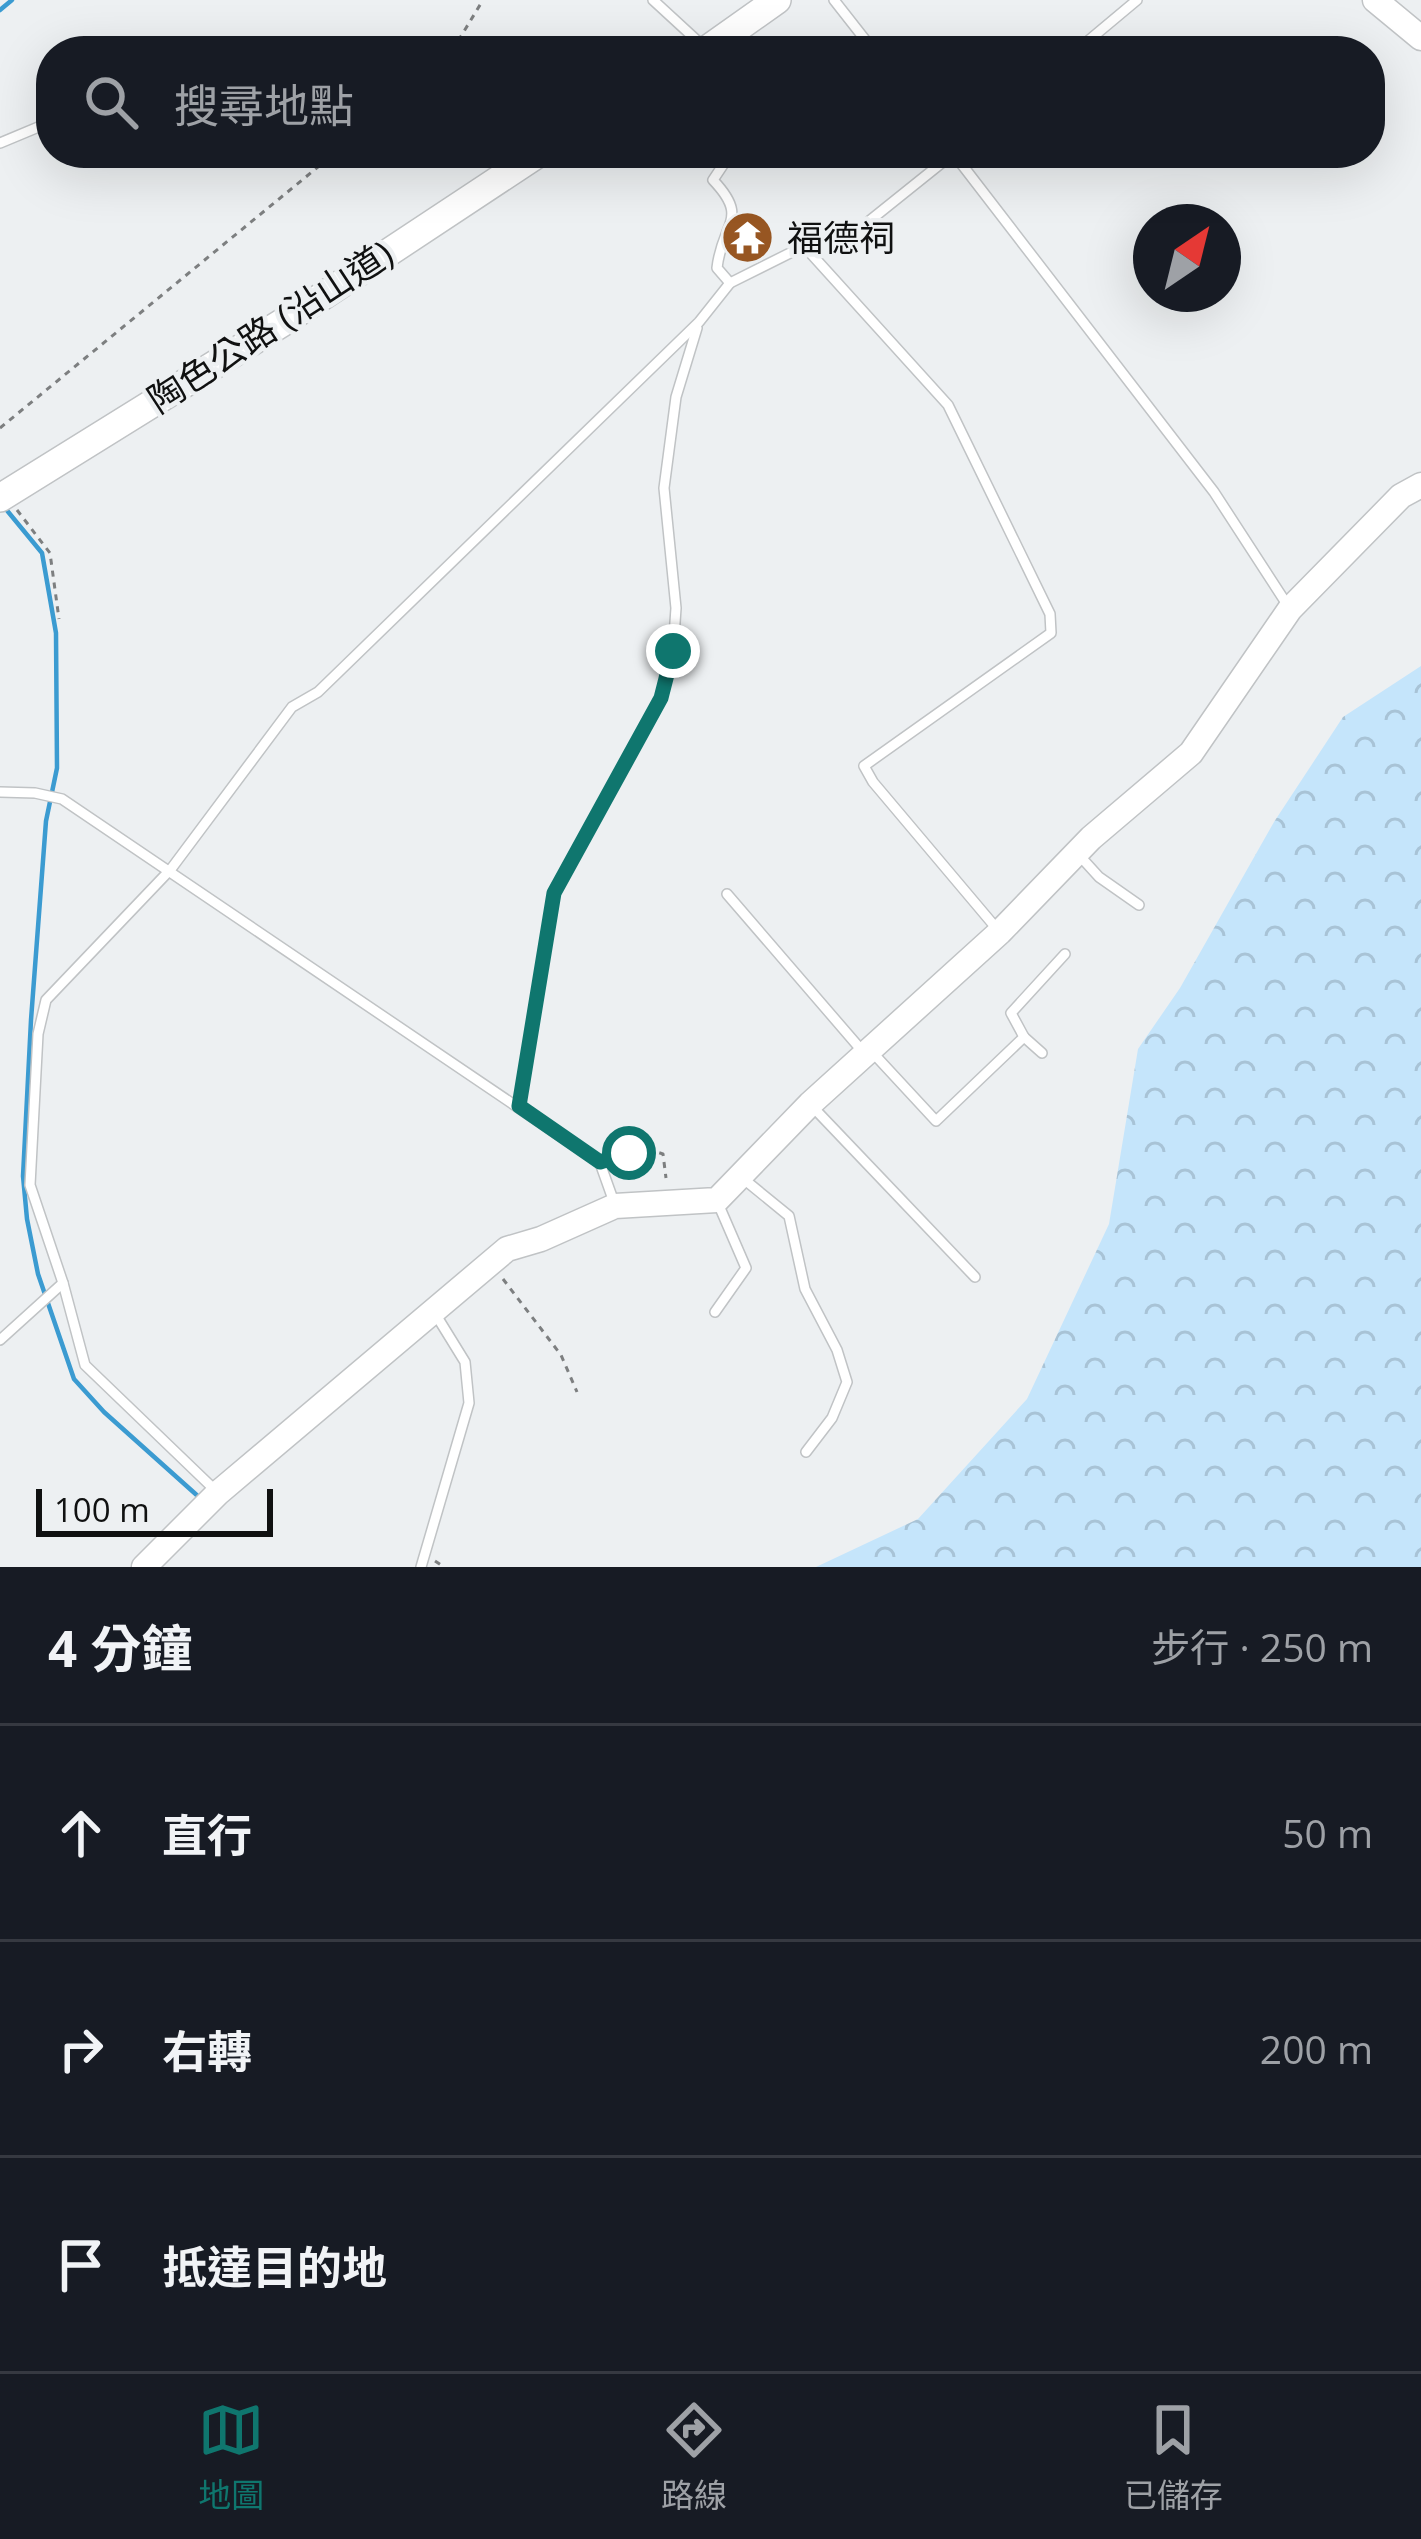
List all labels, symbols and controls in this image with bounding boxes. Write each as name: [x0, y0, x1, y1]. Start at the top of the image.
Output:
search box: [36, 36, 1385, 168]
icon: search: [78, 69, 144, 135]
text: 搜尋地點: [174, 74, 354, 135]
north arrow: [1133, 204, 1241, 312]
temple icon: 福德祠: [720, 209, 776, 265]
place label: 福德祠: [787, 213, 895, 262]
street label: 陶色公路 (沿山道): [138, 228, 402, 424]
route end: [646, 624, 700, 678]
route start: [602, 1126, 656, 1180]
scale bar: [36, 1483, 273, 1536]
text: 100 m: [54, 1487, 150, 1532]
text: 4 分鐘: [48, 1612, 192, 1682]
text: 步行 · 250 m: [1151, 1620, 1373, 1673]
icon: ahead: [48, 1800, 114, 1866]
text: 直行: [162, 1804, 252, 1865]
text: 50 m: [1282, 1806, 1373, 1859]
icon: right: [48, 2016, 114, 2082]
text: 右轉: [162, 2020, 252, 2081]
text: 200 m: [1260, 2022, 1373, 2075]
icon: arrive: [48, 2232, 114, 2298]
text: 抵達目的地: [162, 2236, 387, 2297]
tab: 地圖: [198, 2397, 264, 2517]
tab: 路線: [661, 2397, 727, 2517]
tab: 已儲存: [1124, 2397, 1223, 2517]

